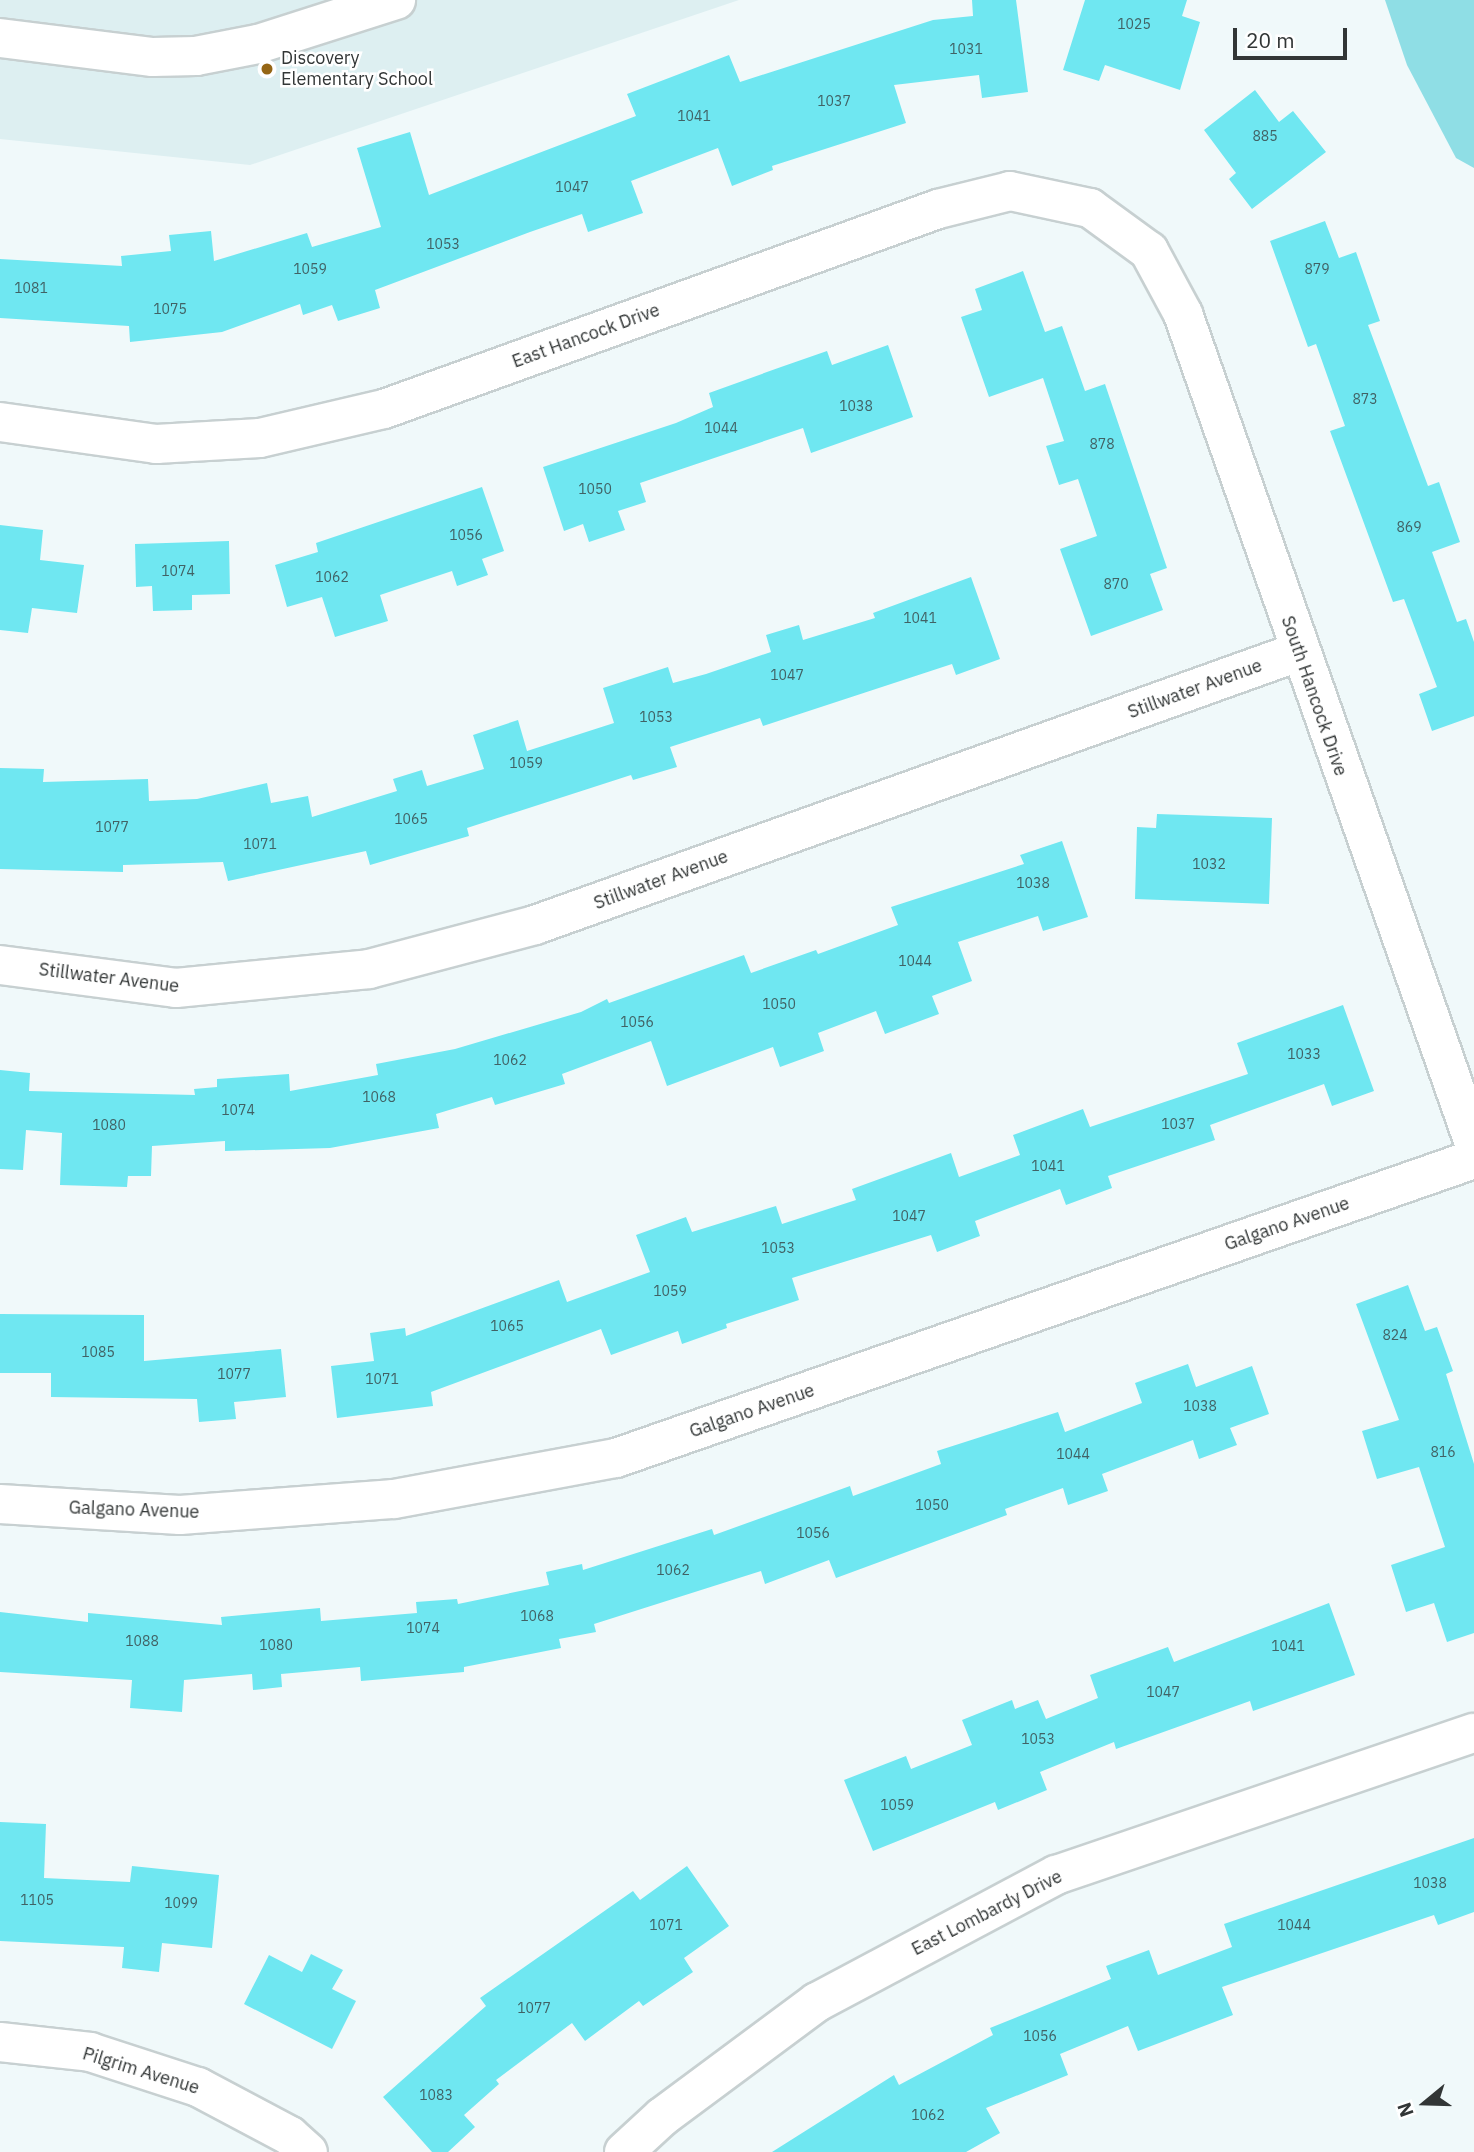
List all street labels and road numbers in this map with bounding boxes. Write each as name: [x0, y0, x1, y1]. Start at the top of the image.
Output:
street label: East Hancock Drive: [509, 299, 663, 373]
street label: South Hancock Drive: [1276, 613, 1352, 779]
street label: Stillwater Avenue: [1125, 655, 1265, 723]
street label: Stillwater Avenue: [591, 846, 731, 914]
street label: Stillwater Avenue: [38, 959, 180, 997]
street label: Galgano Avenue: [1222, 1193, 1352, 1255]
street label: Galgano Avenue: [687, 1380, 817, 1442]
street label: Galgano Avenue: [68, 1497, 200, 1523]
street label: East Lombardy Drive: [908, 1866, 1066, 1960]
street label: Pilgrim Avenue: [80, 2043, 202, 2099]

